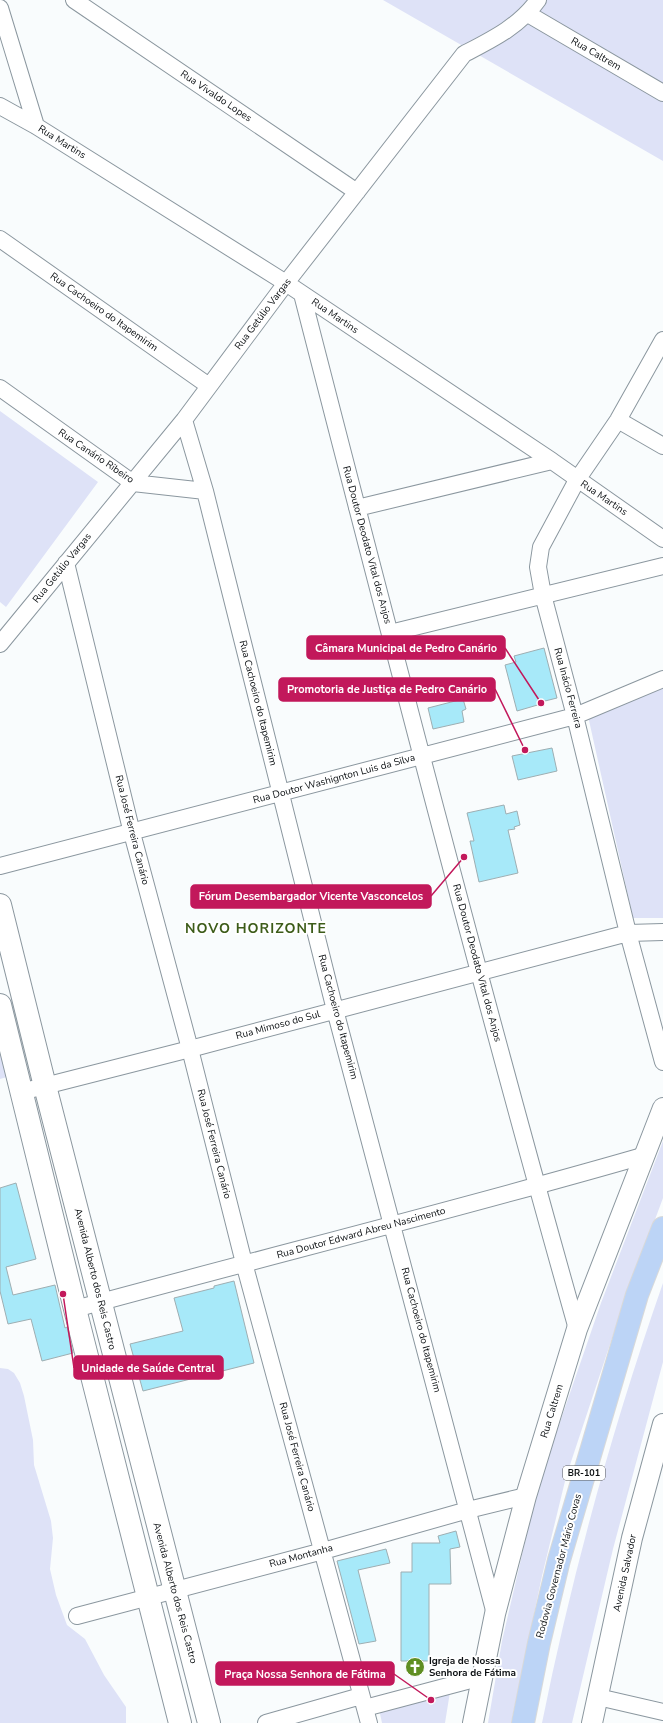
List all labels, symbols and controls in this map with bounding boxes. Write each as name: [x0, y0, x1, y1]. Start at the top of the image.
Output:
street label: Rua Caltrem: [568, 34, 624, 74]
street label: Rua Vivaldo Lopes: [177, 67, 255, 125]
street label: Rua Martins: [35, 122, 89, 162]
street label: Rua Cachoeiro do Itapemirim: [47, 269, 161, 355]
street label: Rua Getúlio Vargas: [231, 275, 295, 353]
street label: Rua Martins: [309, 295, 362, 337]
street label: Rua Canário Ribeiro: [55, 425, 137, 487]
street label: Rua Doutor Deodato Vital dos Anjos: [339, 464, 395, 626]
street label: Rua Martins: [578, 477, 631, 519]
street label: Rua Getúlio Vargas: [29, 530, 95, 606]
callout: Câmara Municipal de Pedro Canário: [307, 636, 505, 659]
street label: Rua Cachoeiro do Itapemirim: [236, 639, 280, 767]
text: Câmara Municipal de Pedro Canário: [315, 641, 497, 656]
street label: Rua Inácio Ferreira: [551, 646, 585, 730]
callout: Promotoria de Justiça de Pedro Canário: [279, 678, 495, 701]
text: Promotoria de Justiça de Pedro Canário: [287, 682, 487, 697]
street label: Rua Doutor Washignton Luis da Silva: [251, 751, 417, 807]
street label: Rua José Ferreira Canário: [112, 774, 153, 887]
street label: Rua Doutor Deodato Vital dos Anjos: [449, 882, 505, 1044]
callout: Fórum Desembargador Vicente Vasconcelos: [191, 885, 431, 908]
text: Fórum Desembargador Vicente Vasconcelos: [199, 889, 423, 904]
district label: NOVO HORIZONTE: [185, 919, 327, 938]
street label: Rua Cachoeiro do Itapemirim: [315, 953, 361, 1081]
street label: Rua Mimoso do Sul: [234, 1007, 322, 1043]
street label: Rua José Ferreira Canário: [194, 1088, 235, 1201]
street label: Rua Doutor Edward Abreu Nascimento: [275, 1204, 447, 1262]
street label: Avenida Alberto dos Reis Castro: [71, 1207, 119, 1352]
street label: Rua Cachoeiro do Itapemirim: [398, 1266, 444, 1394]
callout: Unidade de Saúde Central: [74, 1356, 223, 1379]
text: Unidade de Saúde Central: [81, 1361, 215, 1376]
street label: Rua Caltrem: [537, 1382, 567, 1440]
street label: Rua José Ferreira Canário: [276, 1401, 318, 1514]
road number: BR-101: [563, 1466, 605, 1480]
street label: Rodovia Governador Mário Covas: [533, 1492, 585, 1640]
street label: Avenida Alberto dos Reis Castro: [149, 1521, 201, 1666]
street label: Avenida Salvador: [610, 1533, 640, 1613]
street label: Rua Montanha: [268, 1541, 334, 1571]
place label: Igreja de Nossa Senhora de Fátima: [429, 1654, 516, 1680]
church icon: Igreja de Nossa Senhora de Fátima: [404, 1656, 426, 1678]
callout: Praça Nossa Senhora de Fátima: [216, 1662, 394, 1685]
text: Praça Nossa Senhora de Fátima: [224, 1667, 386, 1682]

